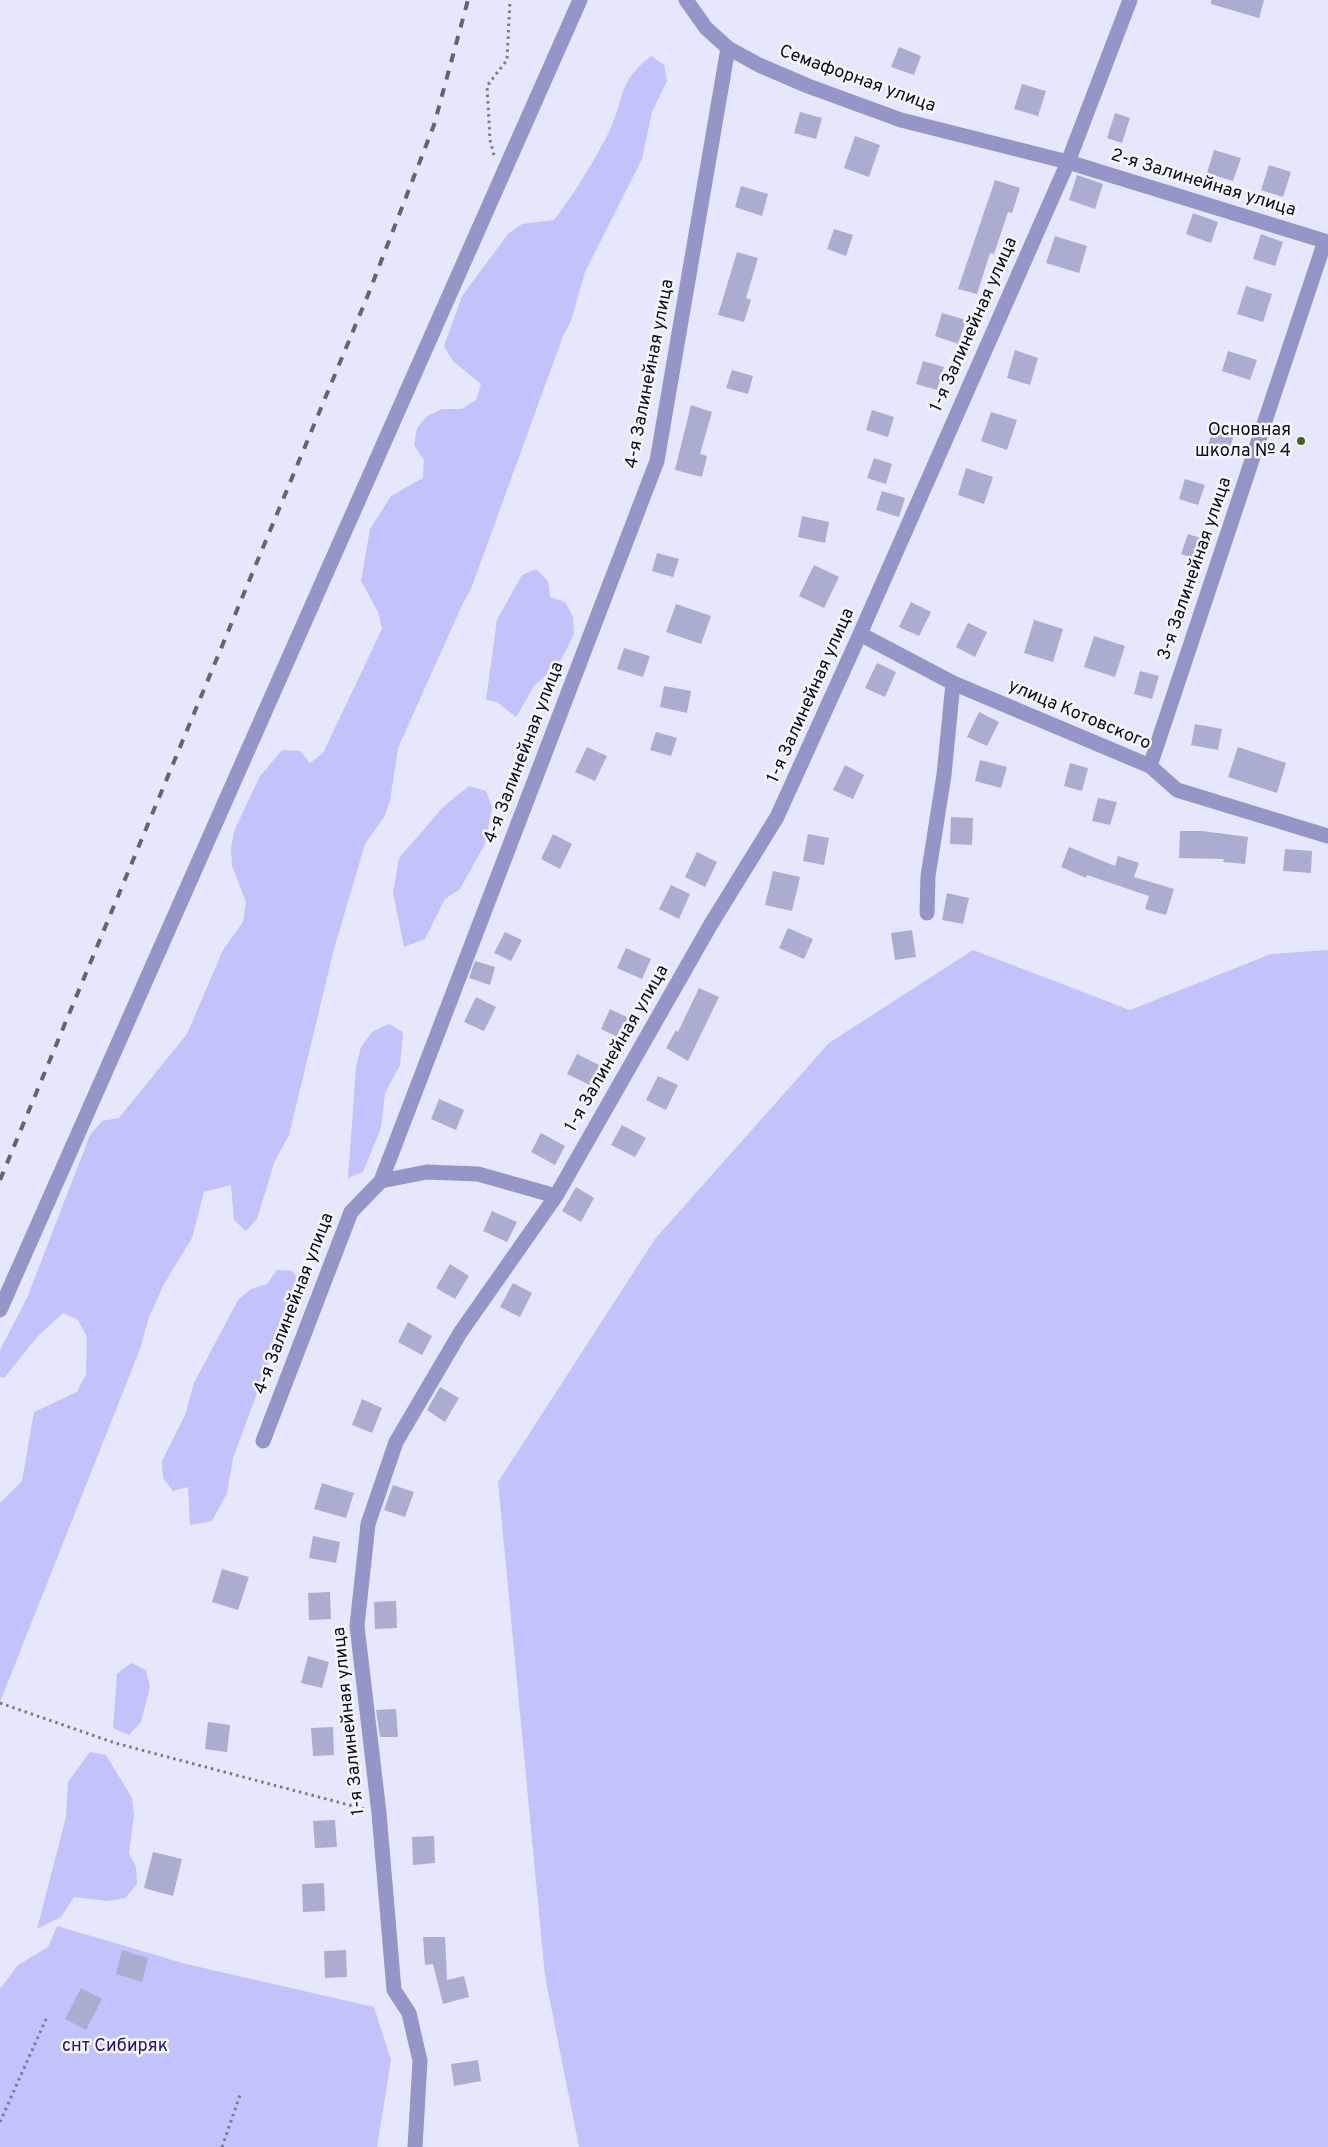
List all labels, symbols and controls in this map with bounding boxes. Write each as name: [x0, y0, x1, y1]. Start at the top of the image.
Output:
street label: Семафорная улица: [776, 42, 938, 118]
street label: 2-я Залинейная улица: [1108, 146, 1298, 222]
street label: 1-я Залинейная улица: [927, 234, 1023, 416]
street label: 4-я Залинейная улица: [622, 277, 680, 471]
place label: Основная школа № 4: [1195, 420, 1291, 462]
marker: Основная школа № 4: [1295, 435, 1307, 447]
street label: 3-я Залинейная улица: [1154, 475, 1238, 663]
street label: 1-я Залинейная улица: [764, 605, 860, 787]
street label: 4-я Залинейная улица: [480, 659, 570, 847]
street label: улица Котовского: [1004, 676, 1154, 756]
street label: 1-я Залинейная улица: [561, 962, 675, 1136]
street label: 4-я Залинейная улица: [250, 1210, 340, 1398]
street label: 1-я Залинейная улица: [329, 1626, 371, 1816]
park label: снт Сибиряк: [62, 2036, 168, 2058]

